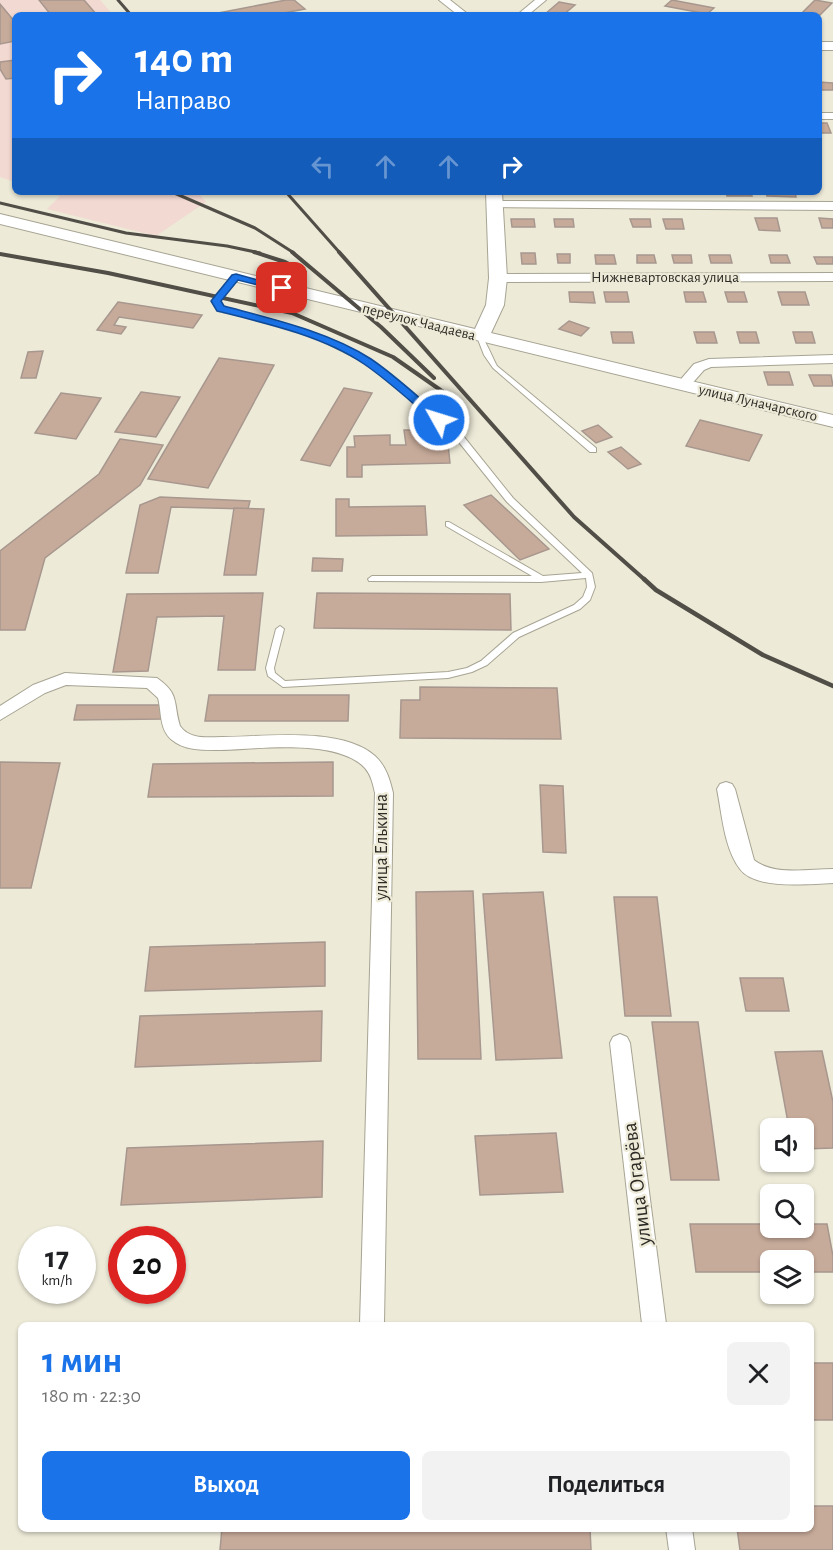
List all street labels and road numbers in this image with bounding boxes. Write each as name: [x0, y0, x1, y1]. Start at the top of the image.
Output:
street label: Нижневартовская улица: [591, 270, 739, 285]
street label: переулок Чаадаева: [361, 301, 477, 343]
street label: улица Луначарского: [696, 382, 819, 424]
street label: улица Елькина: [373, 794, 391, 901]
street label: улица Огарёва: [619, 1121, 655, 1248]

